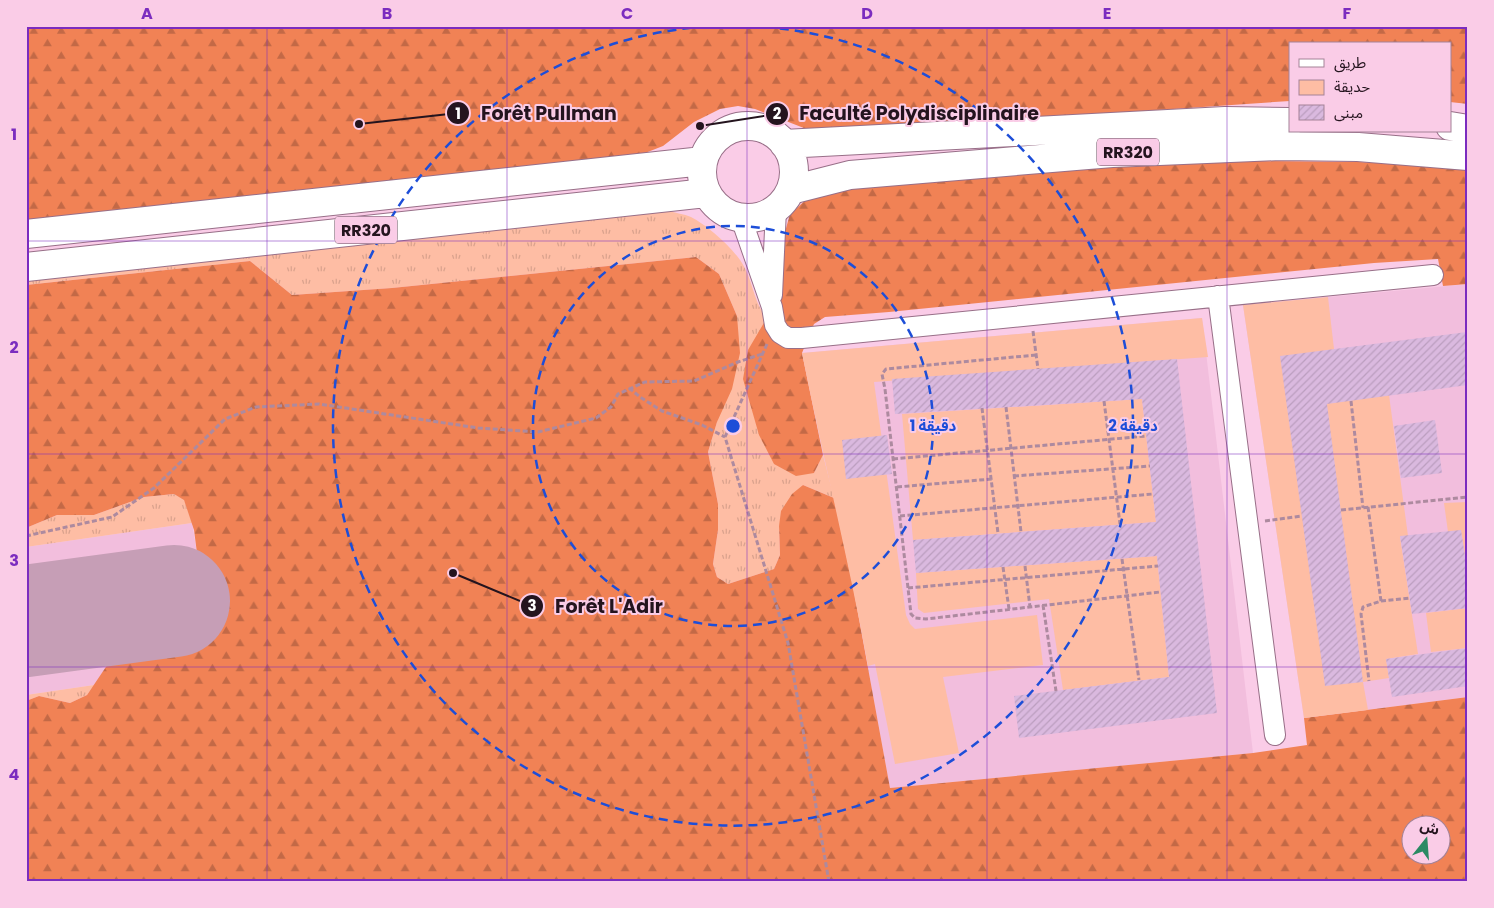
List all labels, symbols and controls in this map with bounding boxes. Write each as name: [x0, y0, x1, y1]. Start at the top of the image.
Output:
text: A: [141, 2, 153, 25]
text: B: [382, 2, 392, 25]
text: C: [621, 2, 633, 25]
text: D: [861, 2, 873, 25]
text: E: [1103, 2, 1111, 25]
text: F: [1343, 2, 1352, 25]
legend: [1289, 42, 1452, 132]
text: طريق: [1334, 52, 1366, 73]
text: حديقة: [1334, 76, 1370, 97]
callout: Forêt Pullman: [446, 96, 627, 130]
callout: Faculté Polydisciplinaire: [764, 97, 1049, 131]
text: Forêt Pullman: [481, 100, 617, 127]
text: Faculté Polydisciplinaire: [799, 100, 1039, 127]
text: مبنى: [1334, 102, 1363, 123]
text: 1: [455, 103, 461, 124]
text: 2: [773, 103, 782, 124]
text: 1: [11, 123, 17, 146]
road number: RR320: [1097, 138, 1159, 166]
road number: RR320: [335, 216, 397, 244]
text: 2: [9, 336, 19, 359]
text: 1 دقيقة: [910, 415, 957, 436]
text: 2 دقيقة: [1108, 415, 1158, 436]
centre of rings: [724, 417, 742, 435]
text: 3: [9, 549, 19, 572]
callout: Forêt L'Adir: [520, 589, 673, 623]
text: Forêt L'Adir: [555, 593, 663, 620]
text: 3: [527, 595, 537, 616]
text: 4: [9, 763, 20, 786]
text: ش: [1418, 815, 1442, 840]
north arrow: [1402, 816, 1452, 866]

